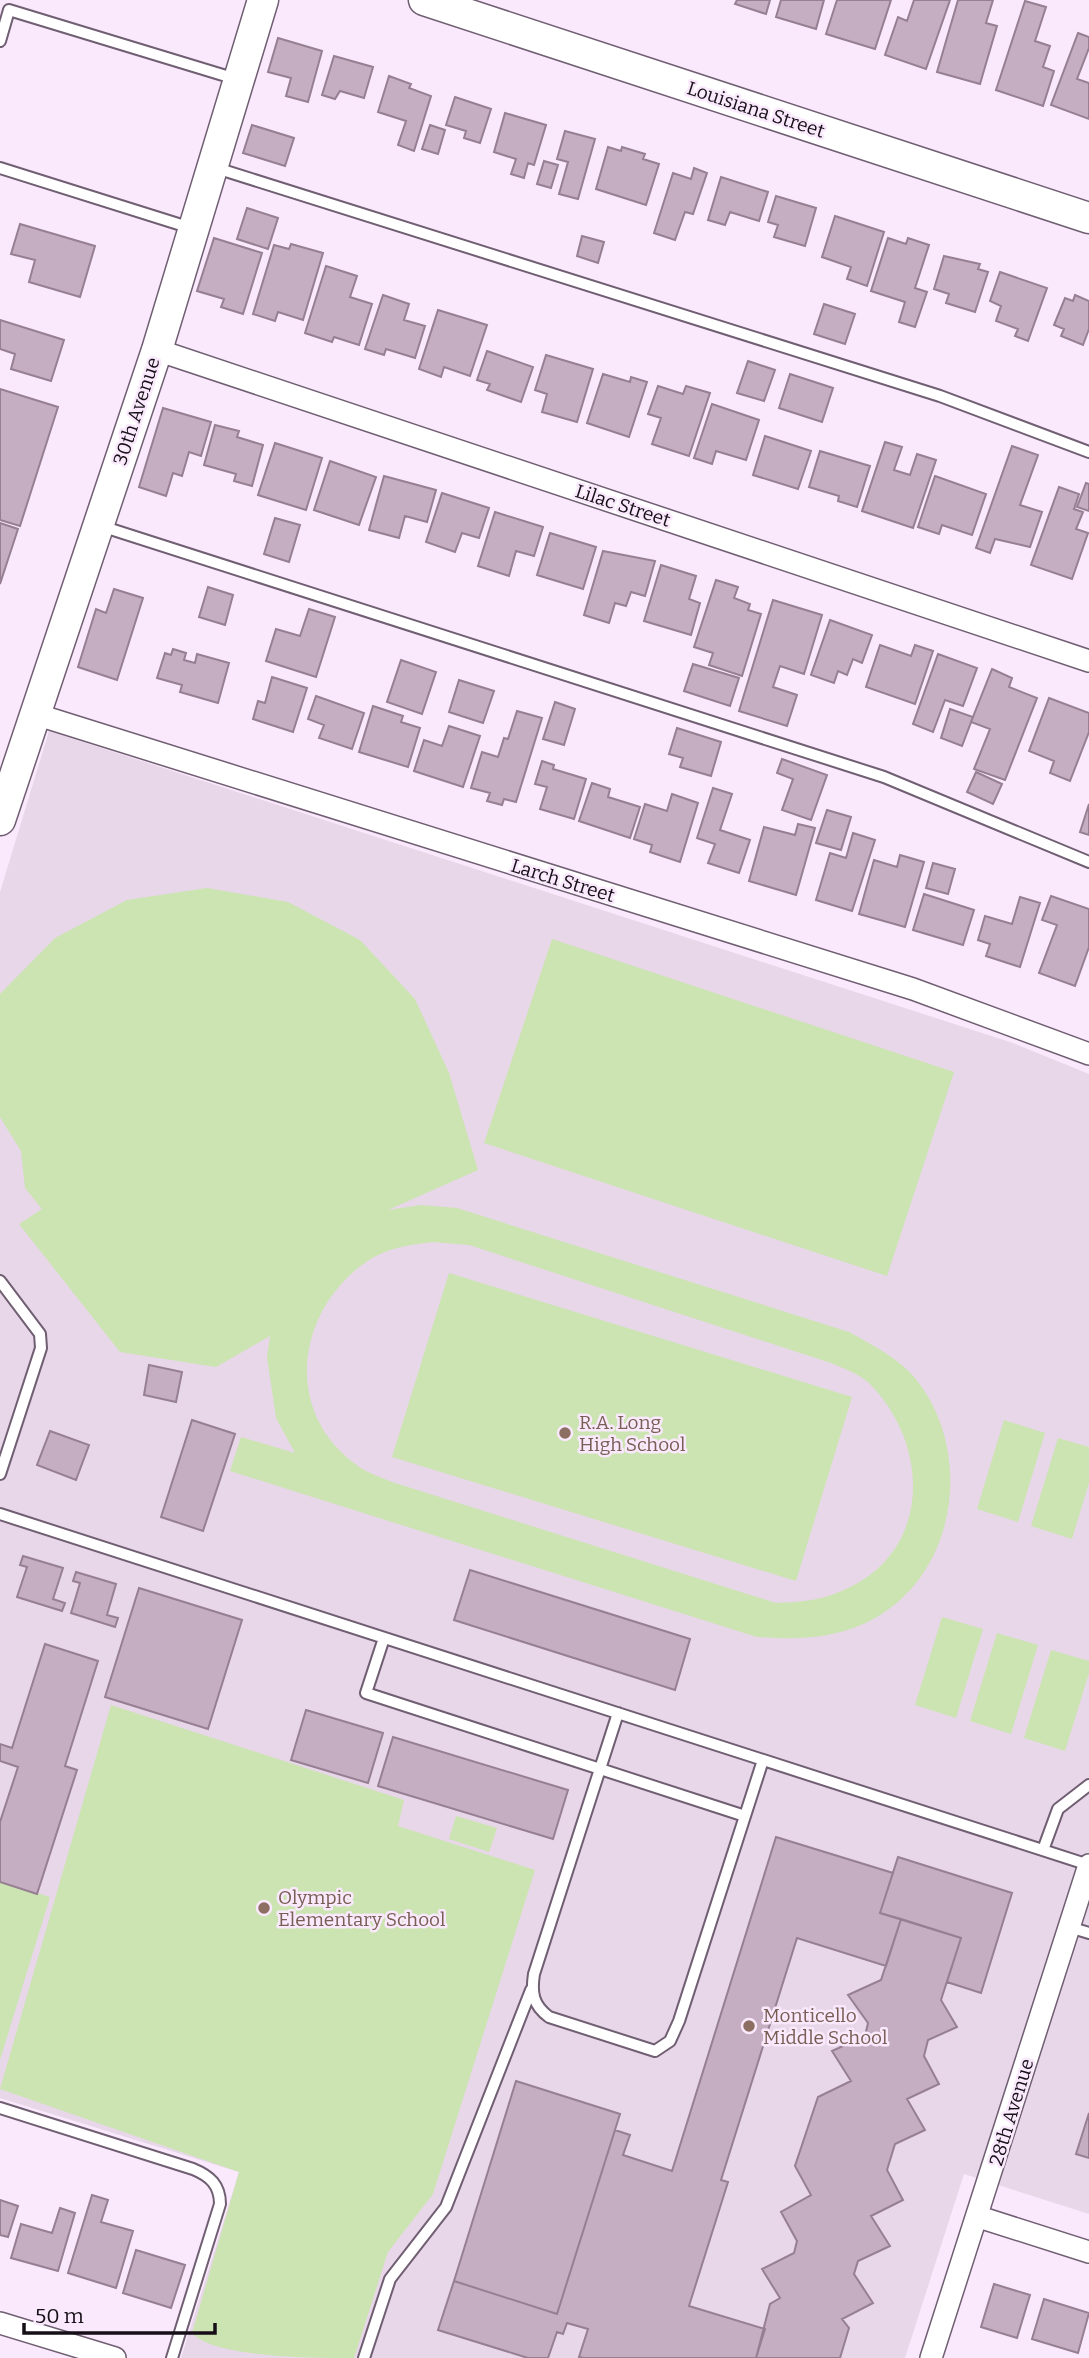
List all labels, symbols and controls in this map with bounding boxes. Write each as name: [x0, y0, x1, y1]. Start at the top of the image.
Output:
street label: Louisiana Street: [684, 76, 828, 143]
street label: 30th Avenue: [108, 354, 165, 468]
street label: Lilac Street: [572, 479, 673, 532]
street label: Larch Street: [508, 854, 618, 907]
place label: R.A. Long High School: [579, 1411, 685, 1456]
marker: R.A. Long High School: [557, 1425, 573, 1441]
place label: Olympic Elementary School: [278, 1886, 445, 1931]
marker: Olympic Elementary School: [256, 1900, 272, 1916]
place label: Monticello Middle School: [763, 2004, 887, 2049]
marker: Monticello Middle School: [741, 2018, 757, 2034]
street label: 28th Avenue: [984, 2056, 1039, 2168]
scale bar: [24, 2292, 215, 2336]
text: 50 m: [35, 2303, 84, 2329]

